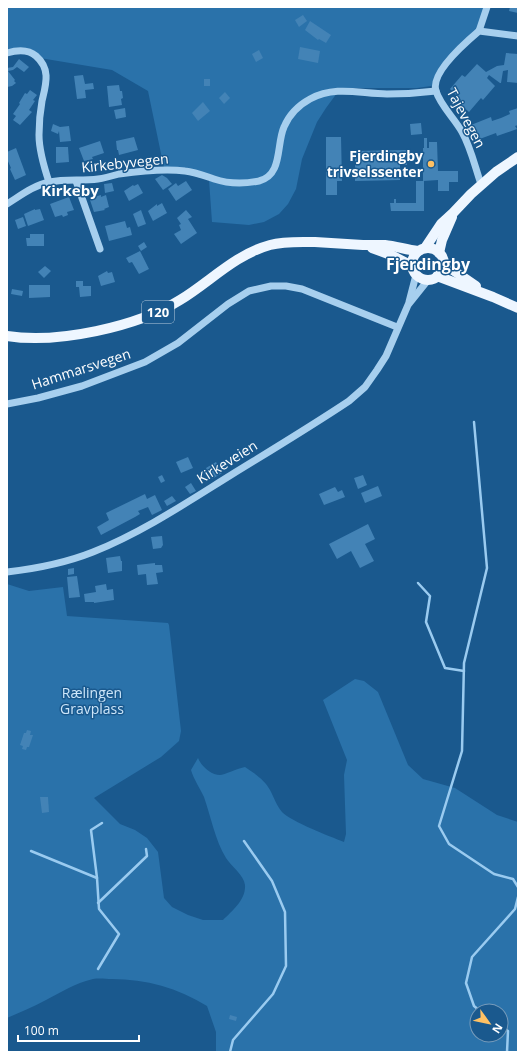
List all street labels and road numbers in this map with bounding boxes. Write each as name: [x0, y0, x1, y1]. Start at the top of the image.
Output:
street label: Tajevegen: [443, 84, 490, 151]
street label: Kirkebyvegen: [80, 148, 169, 177]
road number: 120: [142, 301, 174, 323]
street label: Hammarsvegen: [29, 344, 133, 393]
street label: Kirkeveien: [193, 436, 261, 488]

